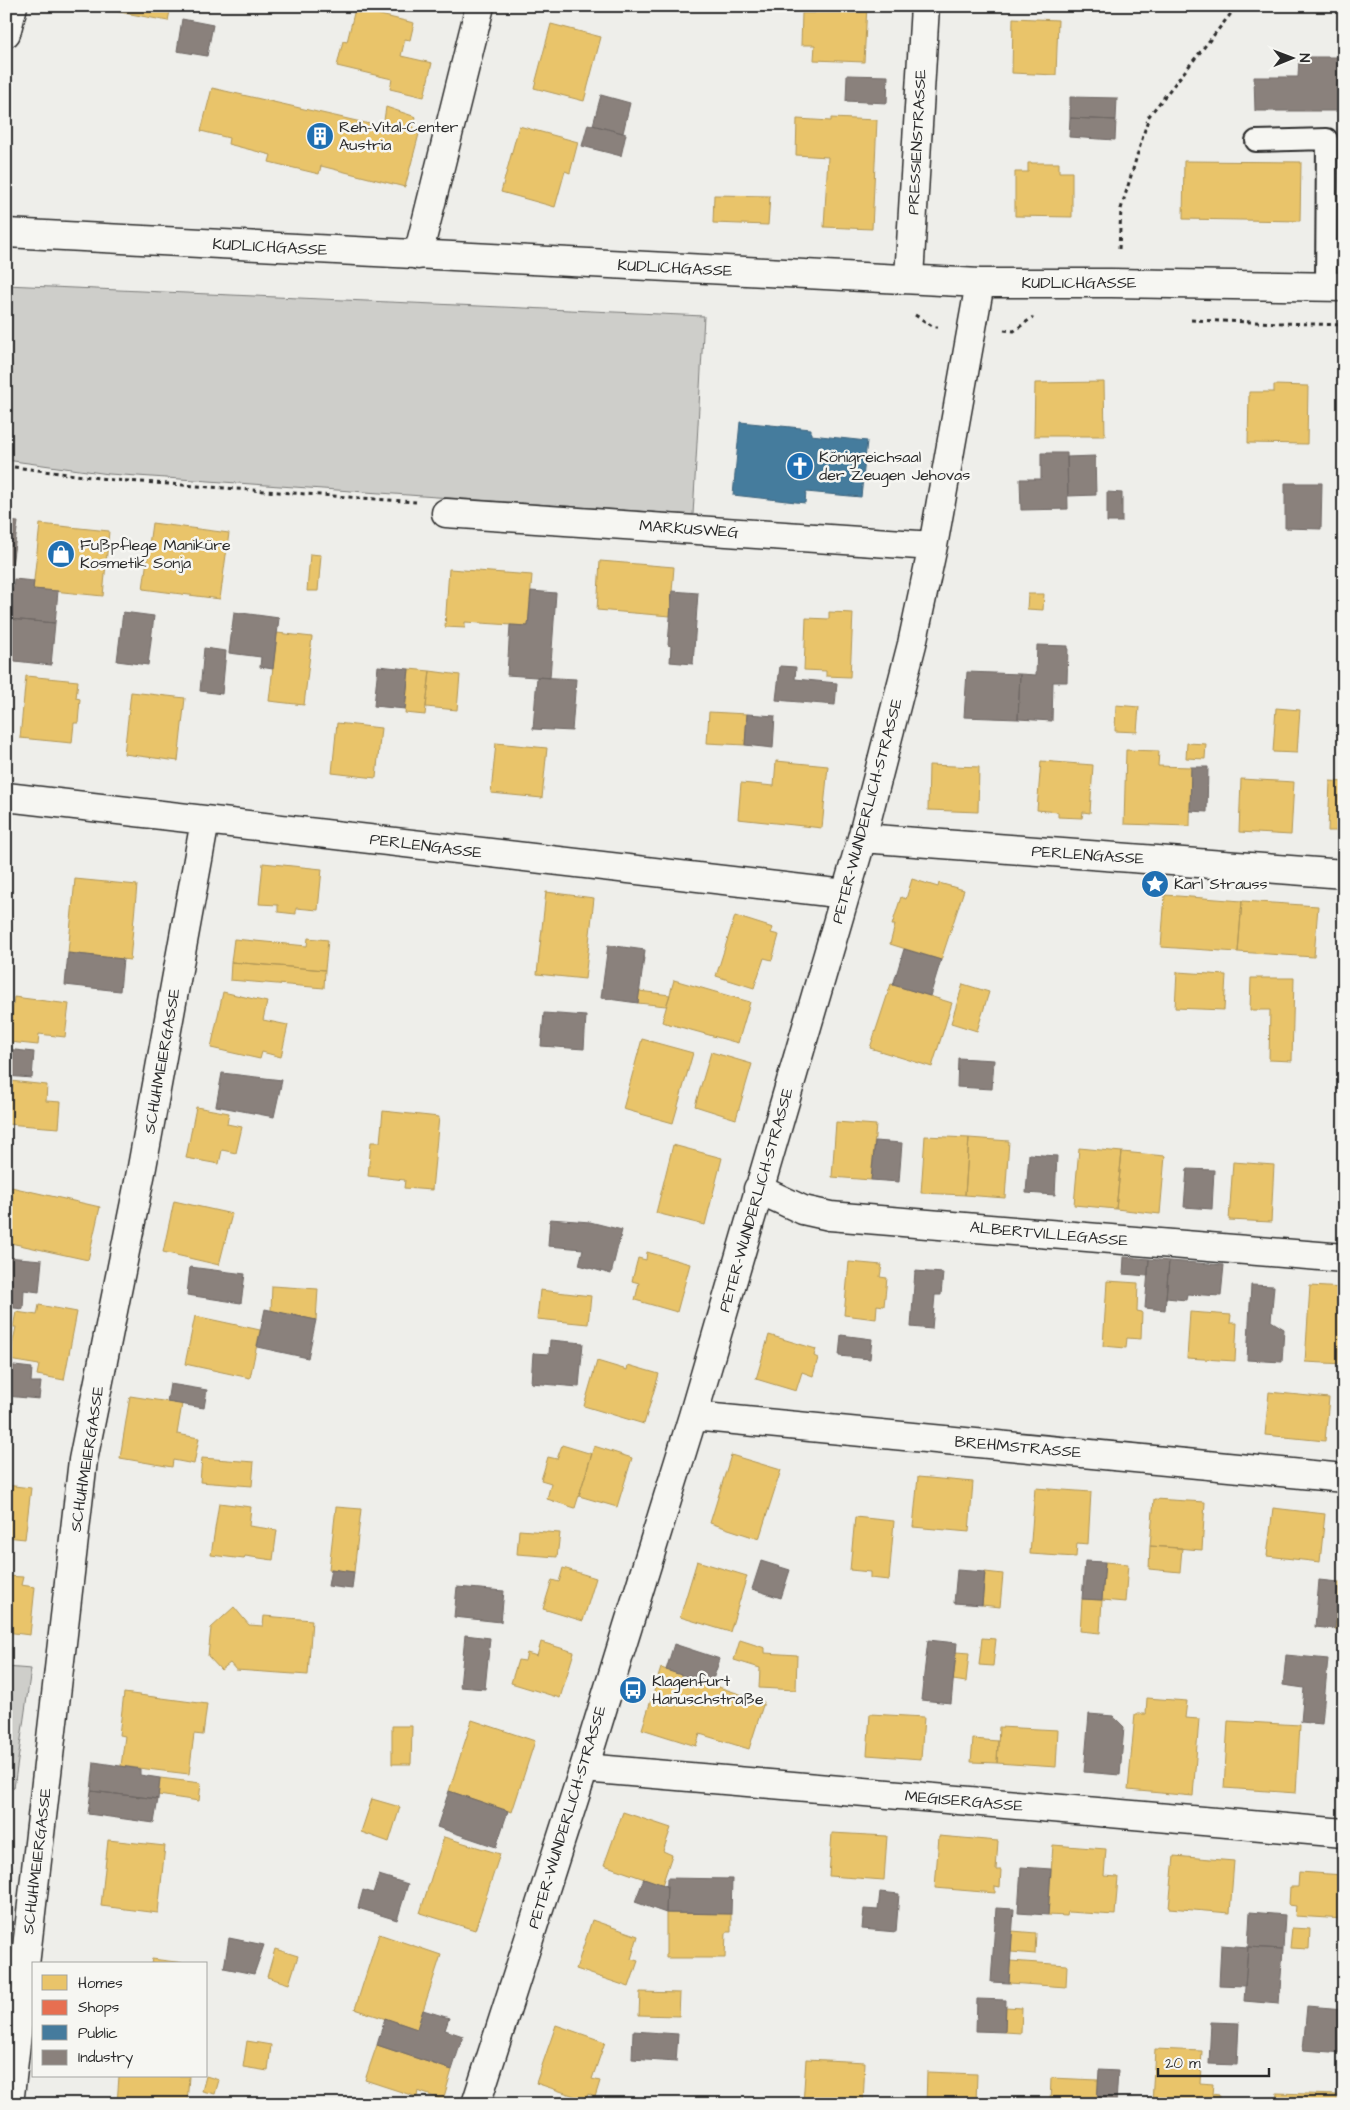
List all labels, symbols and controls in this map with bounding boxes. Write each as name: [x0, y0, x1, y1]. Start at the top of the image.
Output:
north arrow: [1268, 32, 1318, 82]
text: N: [1294, 53, 1314, 63]
street label: PRESSIENSTRASSE: [902, 68, 932, 215]
place label: Reh-Vital-Center Austria: [339, 116, 459, 156]
building icon: Reh-Vital-Center Austria: [305, 121, 335, 151]
street label: KUDLICHGASSE: [212, 233, 328, 261]
street label: KUDLICHGASSE: [617, 254, 733, 282]
street label: KUDLICHGASSE: [1022, 272, 1137, 294]
place label: Königreichsaal der Zeugen Jehovas: [819, 446, 970, 487]
church icon: Königreichsaal der Zeugen Jehovas: [785, 451, 815, 481]
street label: MARKUSWEG: [639, 515, 739, 543]
place label: Fußpflege Maniküre Kosmetik Sonja: [80, 534, 231, 574]
shop icon: Fußpflege Maniküre Kosmetik Sonja: [46, 539, 76, 569]
street label: PETER-WUNDERLICH-STRASSE: [826, 695, 908, 926]
street label: PERLENGASSE: [369, 828, 484, 864]
street label: PERLENGASSE: [1031, 840, 1146, 870]
place icon: Karl Strauss: [1140, 869, 1170, 899]
place label: Karl Strauss: [1174, 873, 1267, 895]
street label: SCHUHMEIERGASSE: [138, 986, 186, 1135]
street label: PETER-WUNDERLICH-STRASSE: [713, 1085, 799, 1315]
street label: ALBERTVILLEGASSE: [969, 1216, 1130, 1252]
street label: SCHUHMEIERGASSE: [65, 1384, 109, 1533]
street label: BREHMSTRASSE: [954, 1431, 1083, 1464]
place label: Klagenfurt Hanuschstraße: [652, 1670, 764, 1710]
bus stop icon: Klagenfurt Hanuschstraße: [618, 1675, 648, 1705]
street label: PETER-WUNDERLICH-STRASSE: [523, 1702, 612, 1931]
street label: MEGISERGASSE: [904, 1785, 1025, 1817]
street label: SCHUHMEIERGASSE: [17, 1786, 57, 1935]
legend: [32, 1962, 208, 2078]
text: Homes: [78, 1973, 123, 1994]
text: Shops: [78, 1997, 120, 2018]
text: Public: [78, 2023, 118, 2044]
scale bar: [1158, 2045, 1269, 2077]
text: Industry: [78, 2047, 133, 2069]
text: 20 m: [1165, 2053, 1201, 2074]

